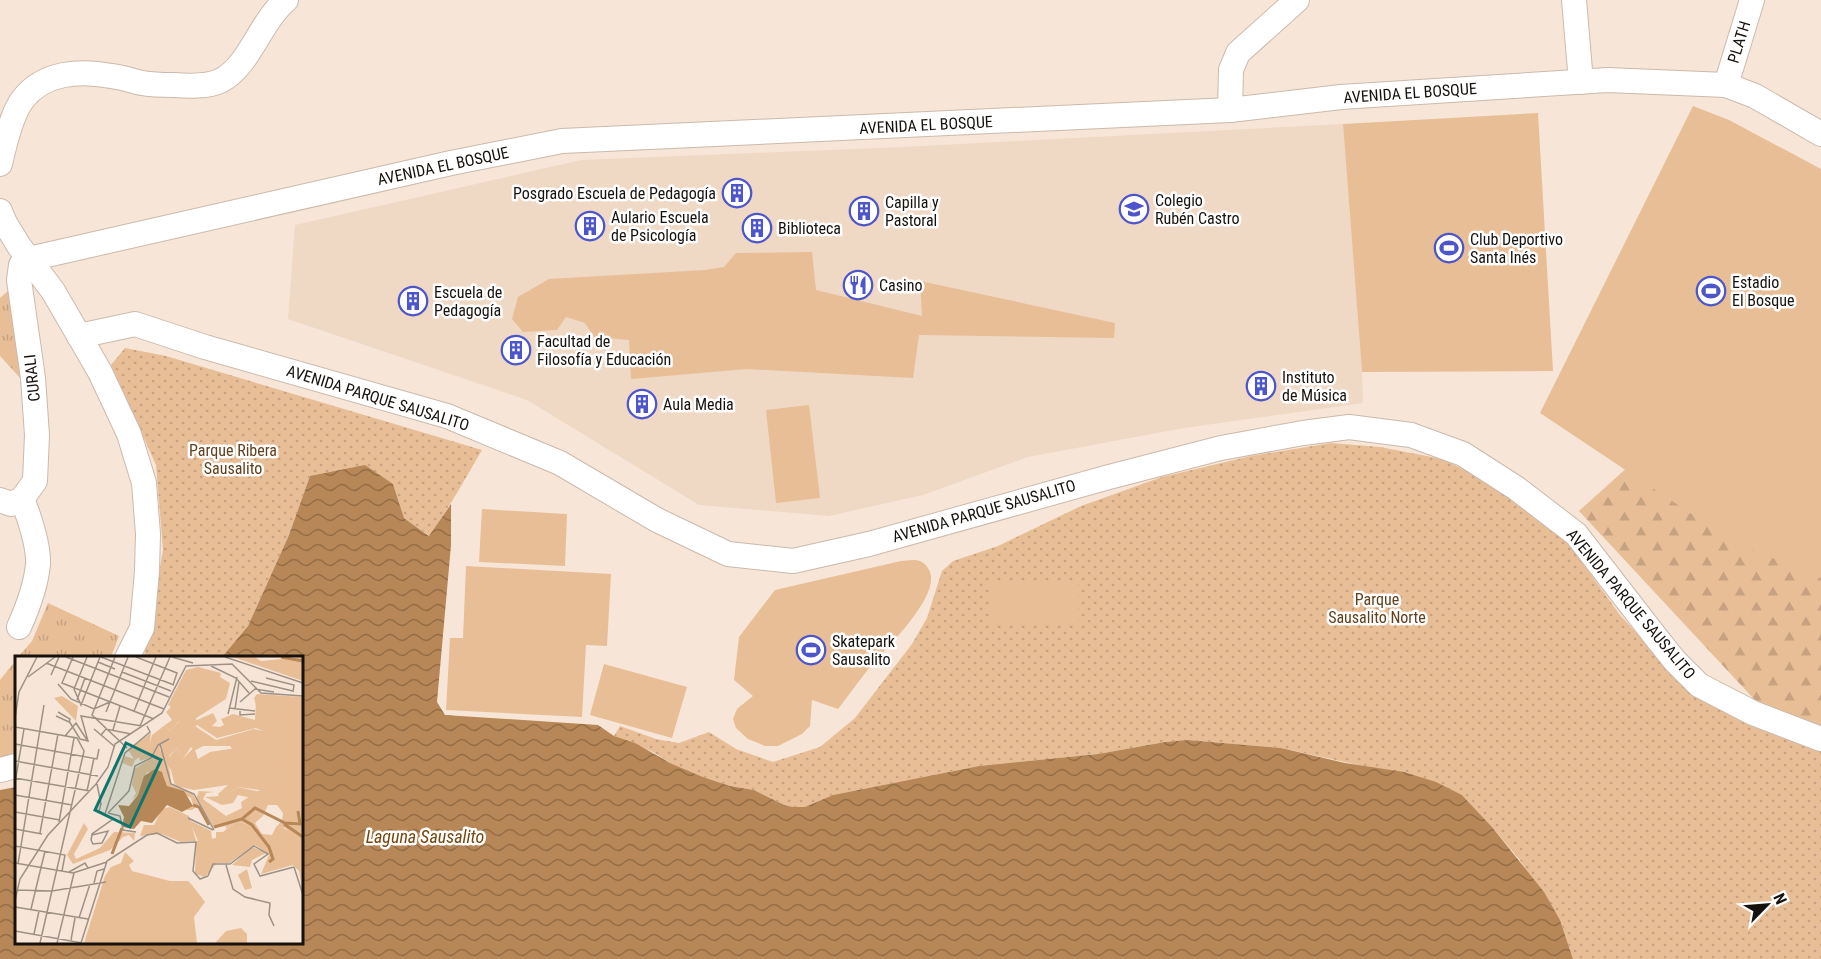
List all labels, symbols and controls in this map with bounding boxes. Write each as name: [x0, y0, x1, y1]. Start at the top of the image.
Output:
street label: PLATH: [1724, 19, 1754, 65]
street label: AVENIDA EL BOSQUE: [1343, 79, 1477, 107]
street label: AVENIDA EL BOSQUE: [859, 112, 993, 138]
street label: AVENIDA EL BOSQUE: [376, 143, 510, 189]
building icon: Posgrado Escuela de Pedagogía: [721, 177, 753, 209]
place label: Posgrado Escuela de Pedagogía: [513, 184, 716, 203]
place label: Colegio Rubén Castro: [1155, 191, 1240, 228]
place label: Capilla y Pastoral: [885, 193, 939, 230]
school or university icon: Colegio Rubén Castro: [1118, 193, 1150, 225]
building icon: Capilla y Pastoral: [848, 195, 880, 227]
place label: Aulario Escuela de Psicología: [611, 208, 709, 245]
building icon: Aulario Escuela de Psicología: [574, 210, 606, 242]
building icon: Biblioteca: [741, 212, 773, 244]
place label: Biblioteca: [778, 219, 841, 238]
place label: Club Deportivo Santa Inés: [1470, 230, 1563, 267]
sports icon: Club Deportivo Santa Inés: [1433, 232, 1465, 264]
restaurant icon: Casino: [842, 269, 874, 301]
place label: Estadio El Bosque: [1732, 273, 1795, 310]
sports icon: Estadio El Bosque: [1695, 275, 1727, 307]
place label: Casino: [879, 276, 922, 295]
place label: Escuela de Pedagogía: [434, 283, 502, 320]
building icon: Escuela de Pedagogía: [397, 285, 429, 317]
place label: Facultad de Filosofía y Educación: [537, 332, 671, 369]
building icon: Facultad de Filosofía y Educación: [500, 334, 532, 366]
street label: CURALI: [20, 353, 44, 403]
street label: AVENIDA PARQUE SAUSALITO: [284, 361, 472, 435]
place label: Instituto de Música: [1282, 368, 1347, 405]
building icon: Instituto de Música: [1245, 370, 1277, 402]
building icon: Aula Media: [626, 388, 658, 420]
place label: Aula Media: [663, 395, 734, 414]
park label: Parque Ribera Sausalito: [189, 441, 277, 478]
street label: AVENIDA PARQUE SAUSALITO: [890, 476, 1078, 546]
street label: AVENIDA PARQUE SAUSALITO: [1563, 525, 1699, 683]
park label: Parque Sausalito Norte: [1328, 590, 1426, 627]
place label: Skatepark Sausalito: [832, 632, 896, 669]
sports icon: Skatepark Sausalito: [795, 634, 827, 666]
inset map: [15, 656, 303, 944]
water label: Laguna Sausalito: [366, 826, 484, 847]
north arrow: [1737, 875, 1797, 935]
text: N: [1769, 890, 1791, 907]

